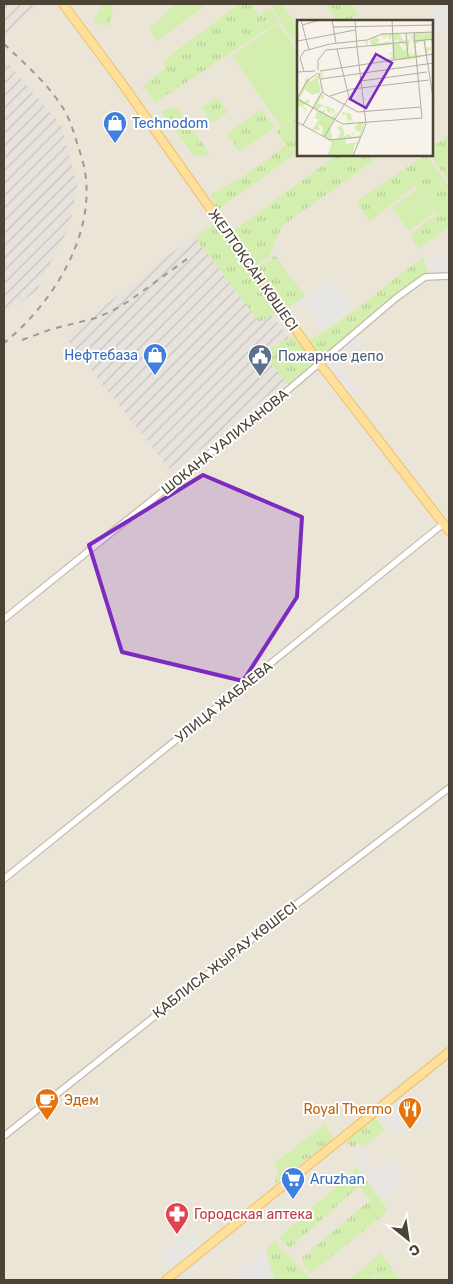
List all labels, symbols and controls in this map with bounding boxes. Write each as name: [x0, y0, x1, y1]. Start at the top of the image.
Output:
inset map: [297, 20, 433, 156]
shop icon: Technodom: [102, 110, 128, 144]
place label: Technodom: [132, 115, 208, 132]
street label: ЖЕЛТОҚСАН КӨШЕСІ: [205, 206, 301, 334]
shop icon: Нефтебаза: [142, 342, 168, 376]
public building icon: Пожарное депо: [247, 343, 273, 377]
place label: Нефтебаза: [64, 347, 138, 364]
place label: Пожарное депо: [278, 348, 384, 365]
street label: ШОКАНА УАЛИХАНОВА: [158, 385, 292, 498]
street label: УЛИЦА ЖАБАЕВА: [172, 657, 276, 746]
street label: ҚАБЛИСА ЖЫРАУ КӨШЕСІ: [149, 898, 301, 1022]
cafe icon: Эдем: [34, 1087, 60, 1121]
place label: Эдем: [64, 1092, 99, 1109]
restaurant icon: Royal Thermo: [397, 1096, 423, 1130]
place label: Royal Thermo: [304, 1101, 392, 1118]
supermarket icon: Aruzhan: [280, 1166, 306, 1200]
place label: Aruzhan: [310, 1171, 365, 1188]
pharmacy icon: Городская аптека: [164, 1201, 190, 1235]
place label: Городская аптека: [194, 1206, 313, 1223]
north arrow: [383, 1214, 433, 1264]
text: С: [406, 1240, 423, 1260]

